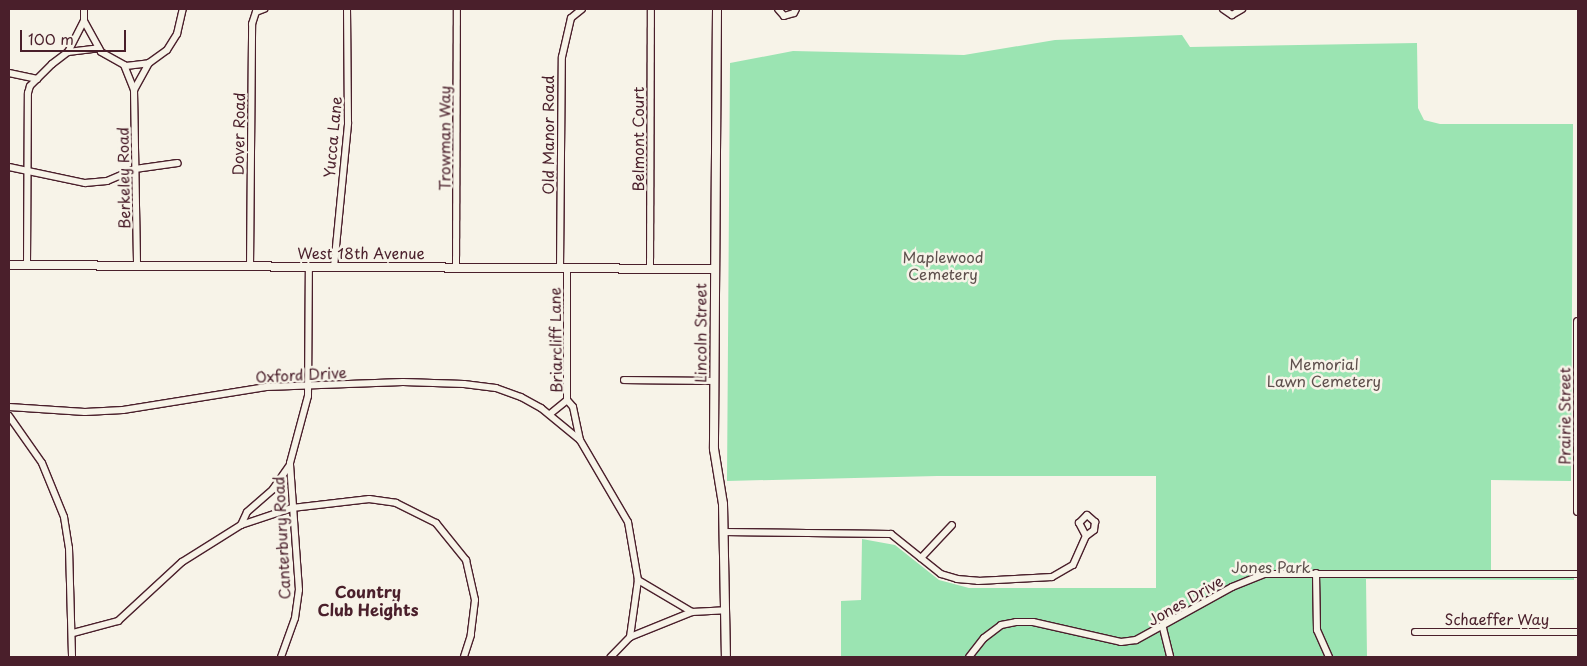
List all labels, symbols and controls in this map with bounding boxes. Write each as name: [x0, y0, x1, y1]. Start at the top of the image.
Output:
scale bar: [22, 20, 129, 52]
text: 100 m: [28, 27, 74, 50]
street label: Old Manor Road: [539, 75, 557, 195]
street label: Trowman Way: [435, 85, 453, 191]
street label: Belmont Court: [629, 86, 647, 192]
street label: Dover Road: [228, 92, 248, 176]
street label: Yucca Lane: [319, 95, 345, 179]
street label: Berkeley Road: [113, 126, 133, 230]
street label: West 18th Avenue: [297, 244, 425, 262]
park label: Maplewood Cemetery: [902, 247, 984, 282]
street label: Lincoln Street: [691, 283, 709, 383]
street label: Briarcliff Lane: [545, 287, 565, 393]
park label: Memorial Lawn Cemetery: [1268, 354, 1380, 389]
street label: Oxford Drive: [255, 363, 347, 385]
street label: Prairie Street: [1555, 367, 1573, 465]
street label: Canterbury Road: [269, 476, 293, 600]
park label: Jones Park: [1231, 558, 1311, 576]
street label: Jones Drive: [1144, 571, 1226, 629]
district label: Country Club Heights: [317, 581, 419, 619]
street label: Schaeffer Way: [1444, 610, 1550, 628]

